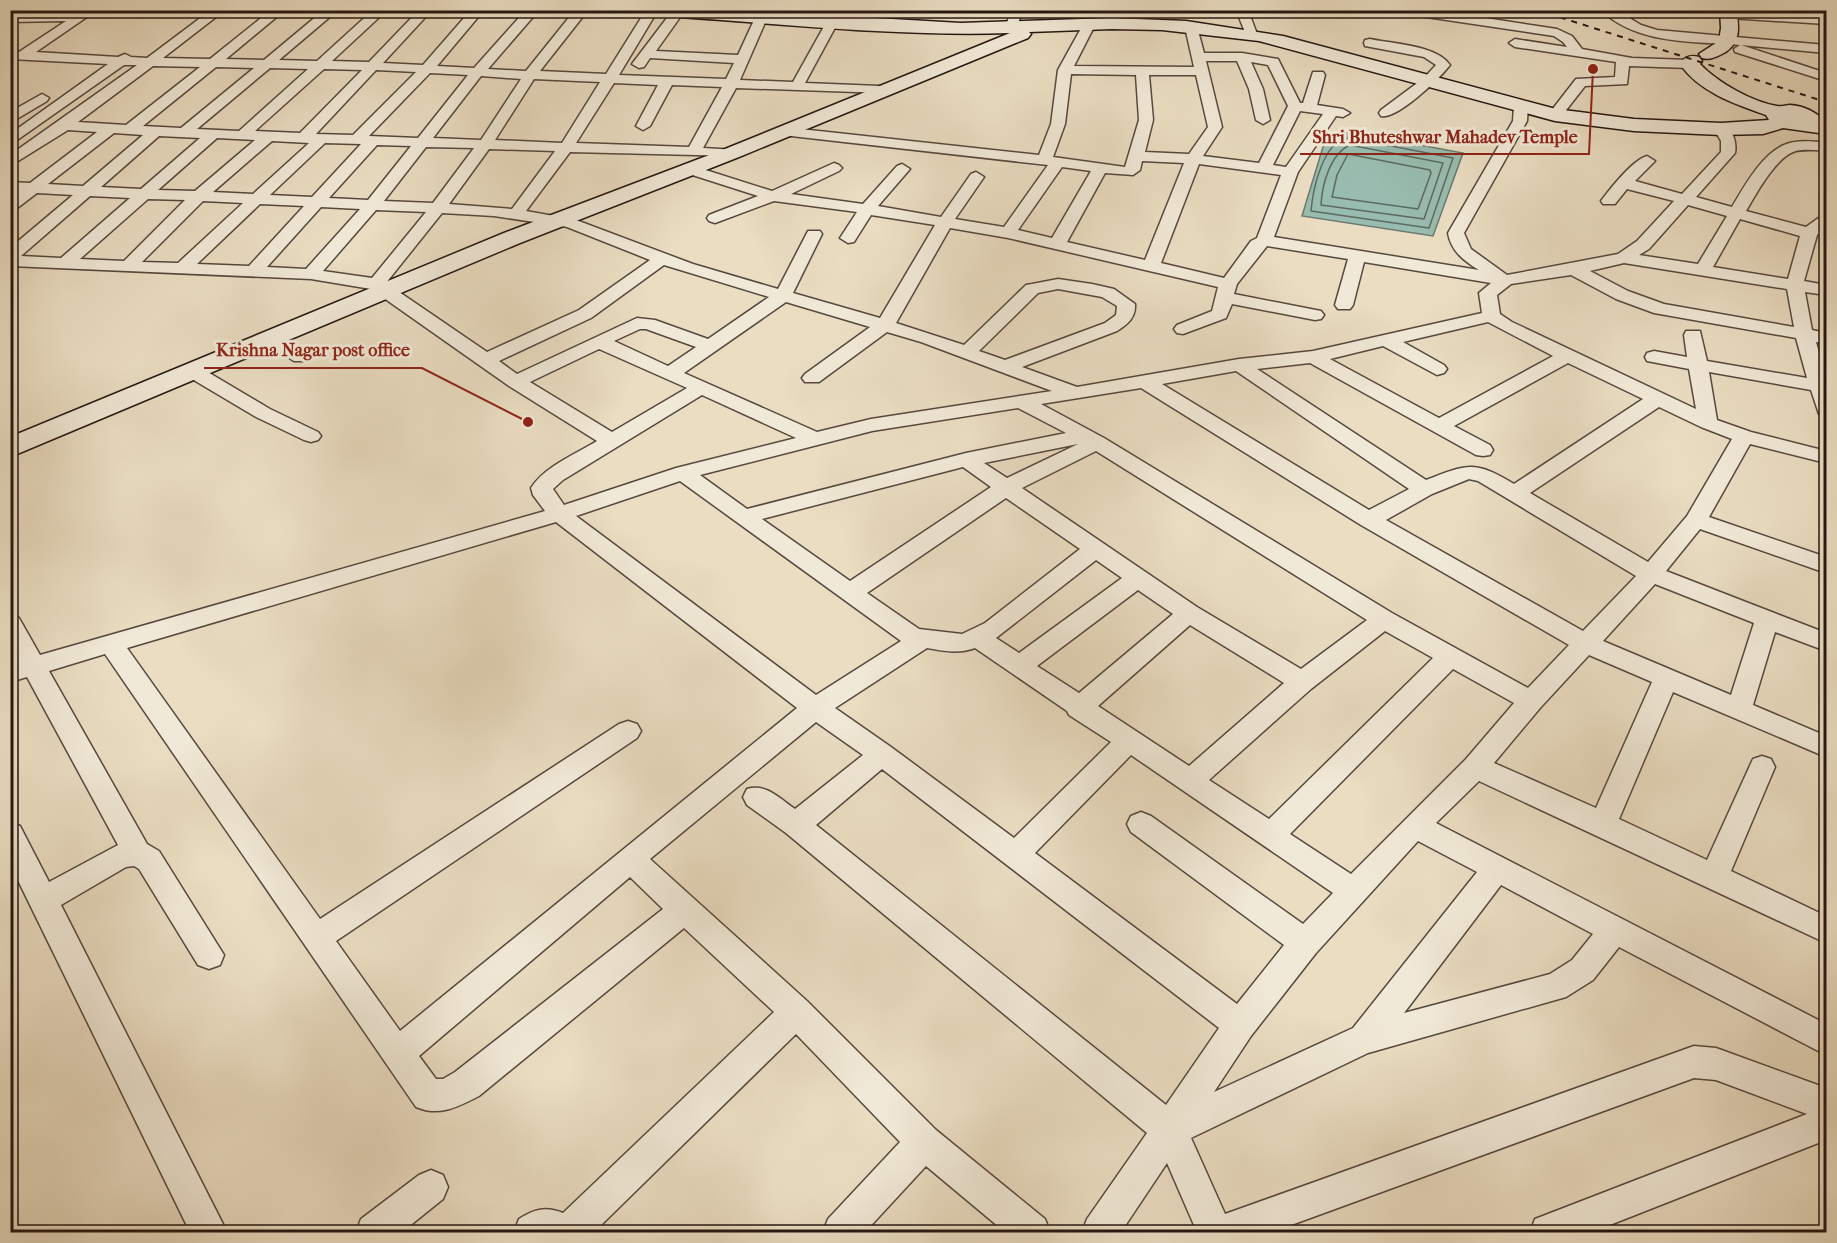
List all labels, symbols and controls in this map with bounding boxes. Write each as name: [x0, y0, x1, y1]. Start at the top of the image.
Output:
callout: Shri Bhuteshwar Mahadev Temple: [1300, 118, 1589, 154]
text: Shri Bhuteshwar Mahadev Temple: [1312, 127, 1578, 148]
callout: Krishna Nagar post office: [204, 332, 422, 368]
text: Krishna Nagar post office: [216, 340, 410, 361]

